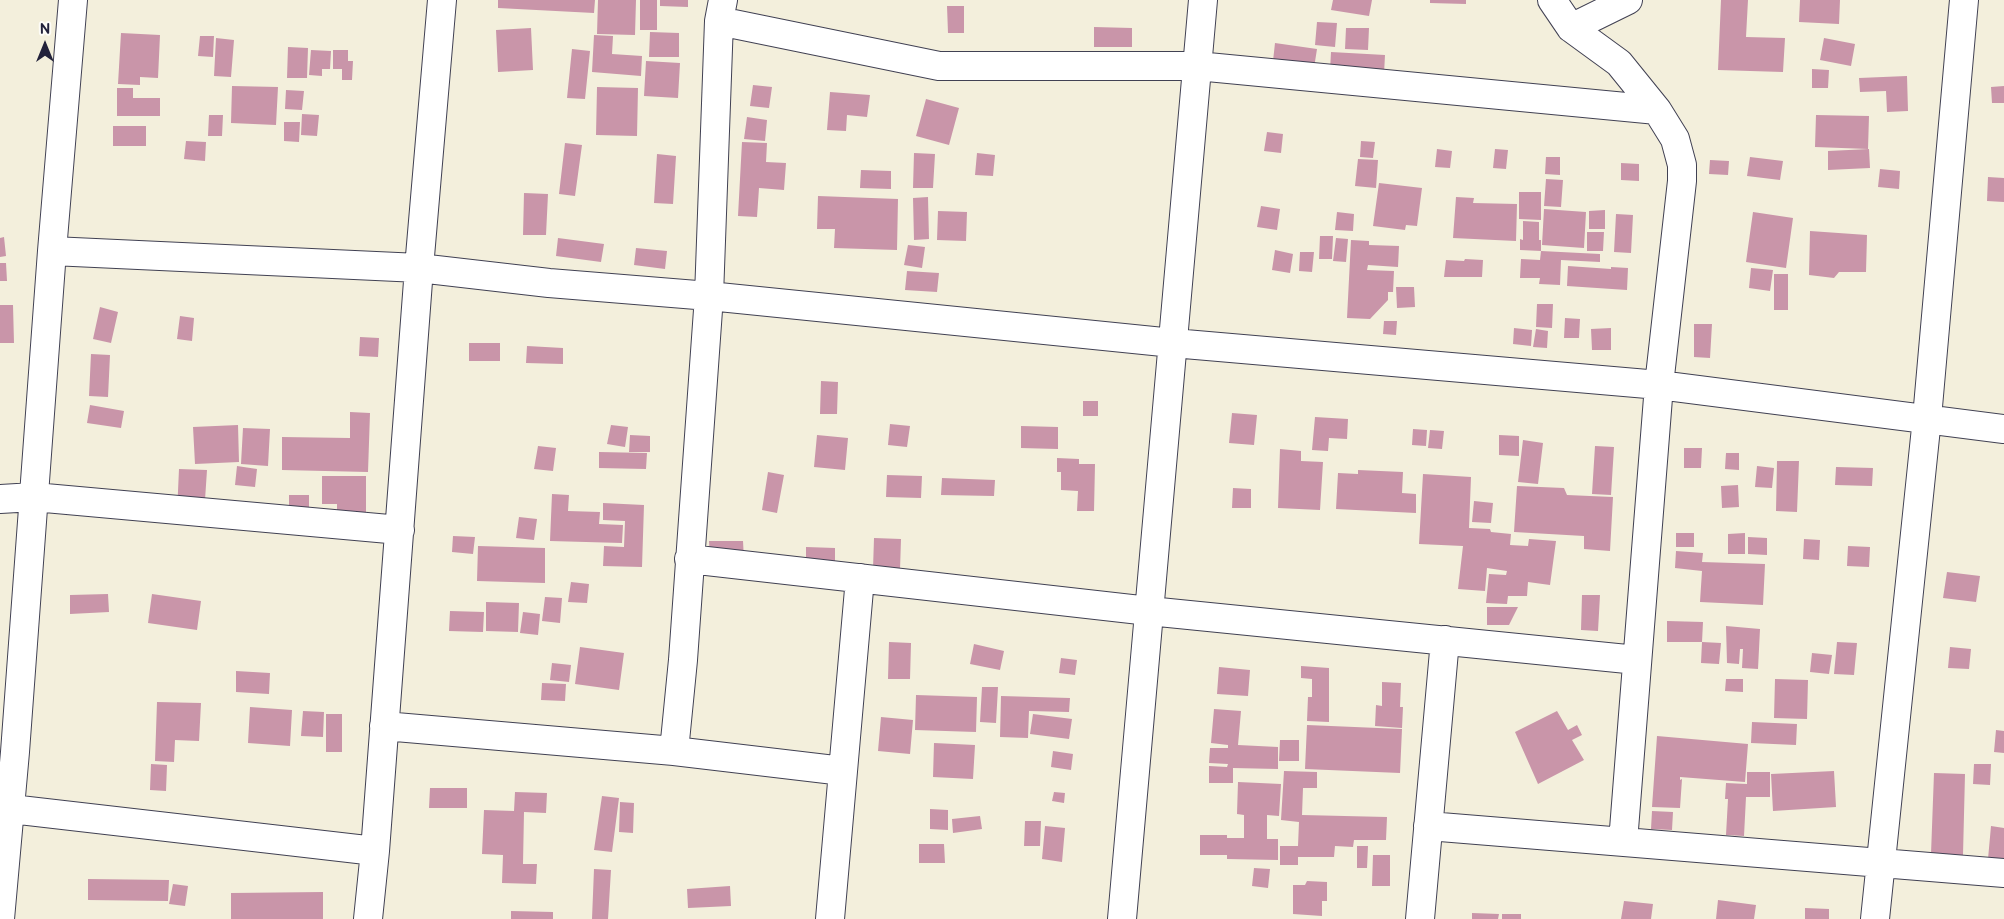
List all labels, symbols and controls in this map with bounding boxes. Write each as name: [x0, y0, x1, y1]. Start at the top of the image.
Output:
north arrow: [20, 20, 70, 70]
text: N: [40, 21, 50, 38]

